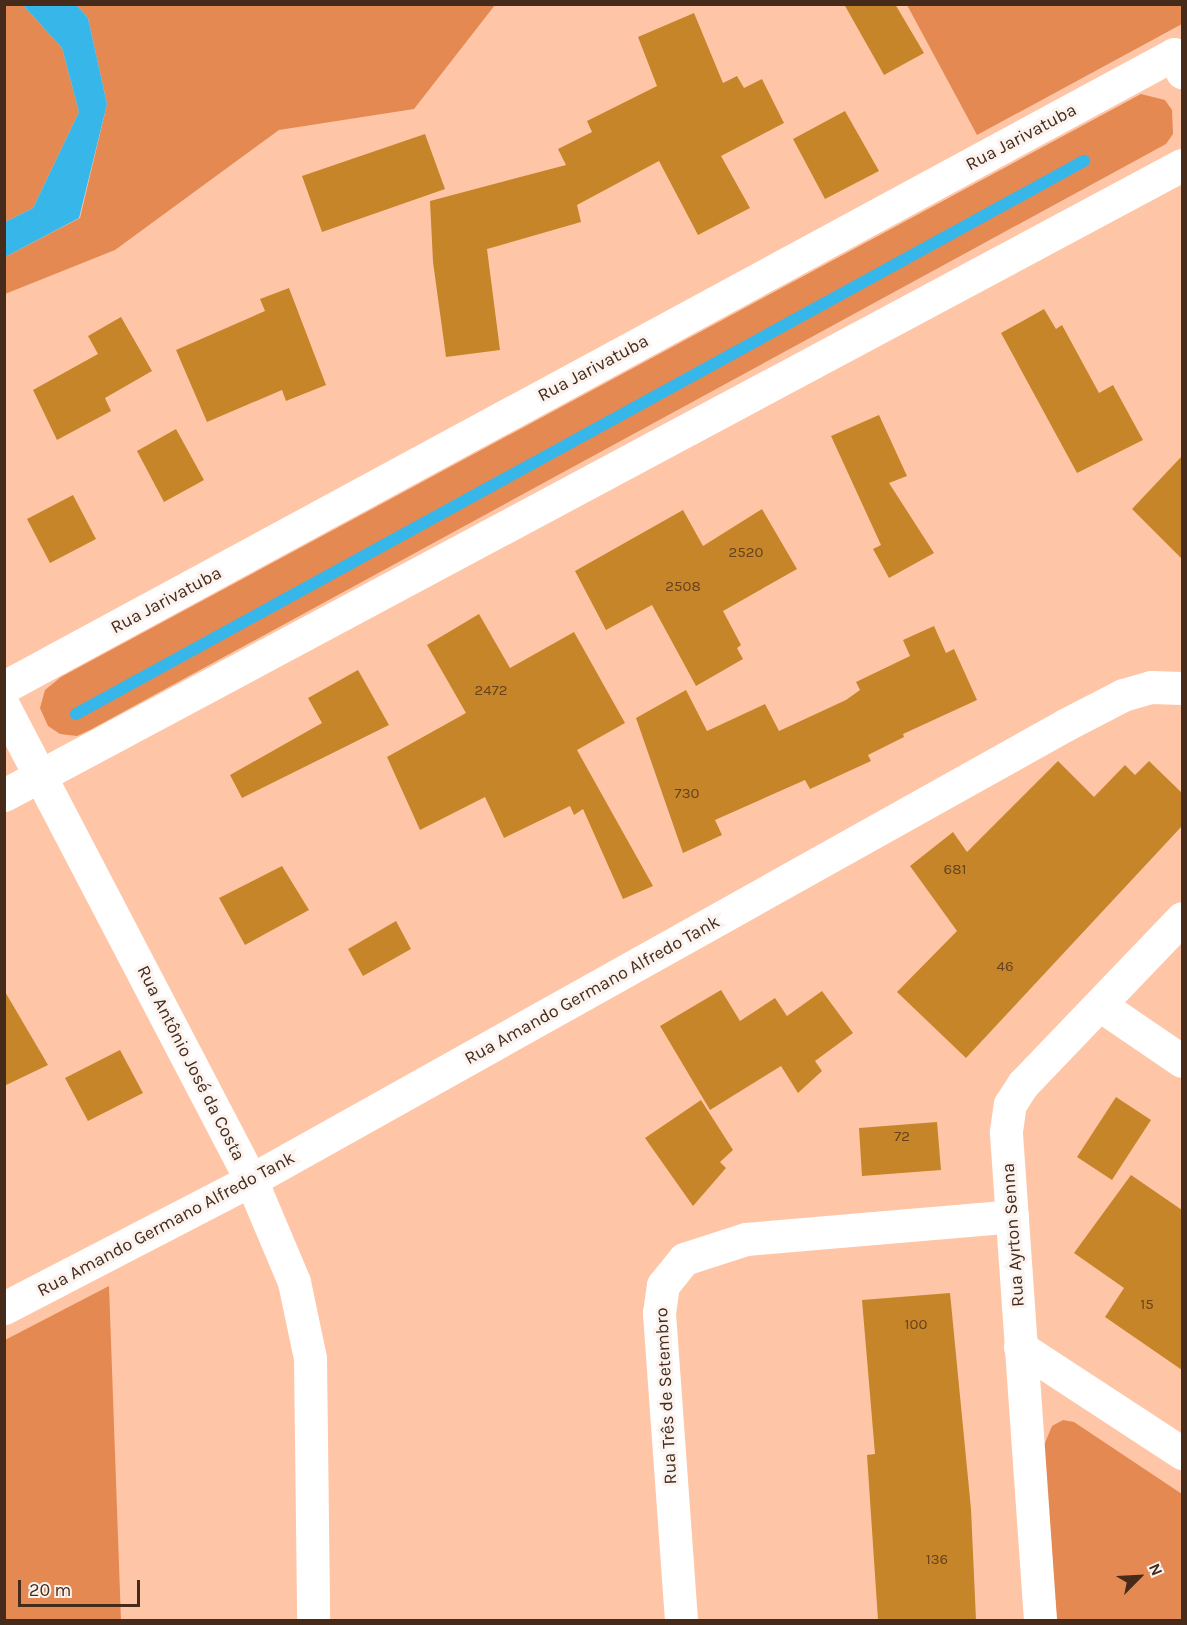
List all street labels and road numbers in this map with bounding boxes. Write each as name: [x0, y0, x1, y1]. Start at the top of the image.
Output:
street label: Rua Jarivatuba: [962, 99, 1080, 175]
street label: Rua Jarivatuba: [534, 330, 652, 406]
street label: Rua Jarivatuba: [107, 562, 225, 638]
street label: Rua Amando Germano Alfredo Tank: [461, 911, 723, 1069]
street label: Rua Antônio José da Costa: [132, 962, 250, 1164]
street label: Rua Amando Germano Alfredo Tank: [34, 1147, 298, 1301]
street label: Rua Ayrton Senna: [997, 1162, 1029, 1308]
street label: Rua Três de Setembro: [651, 1307, 681, 1485]

